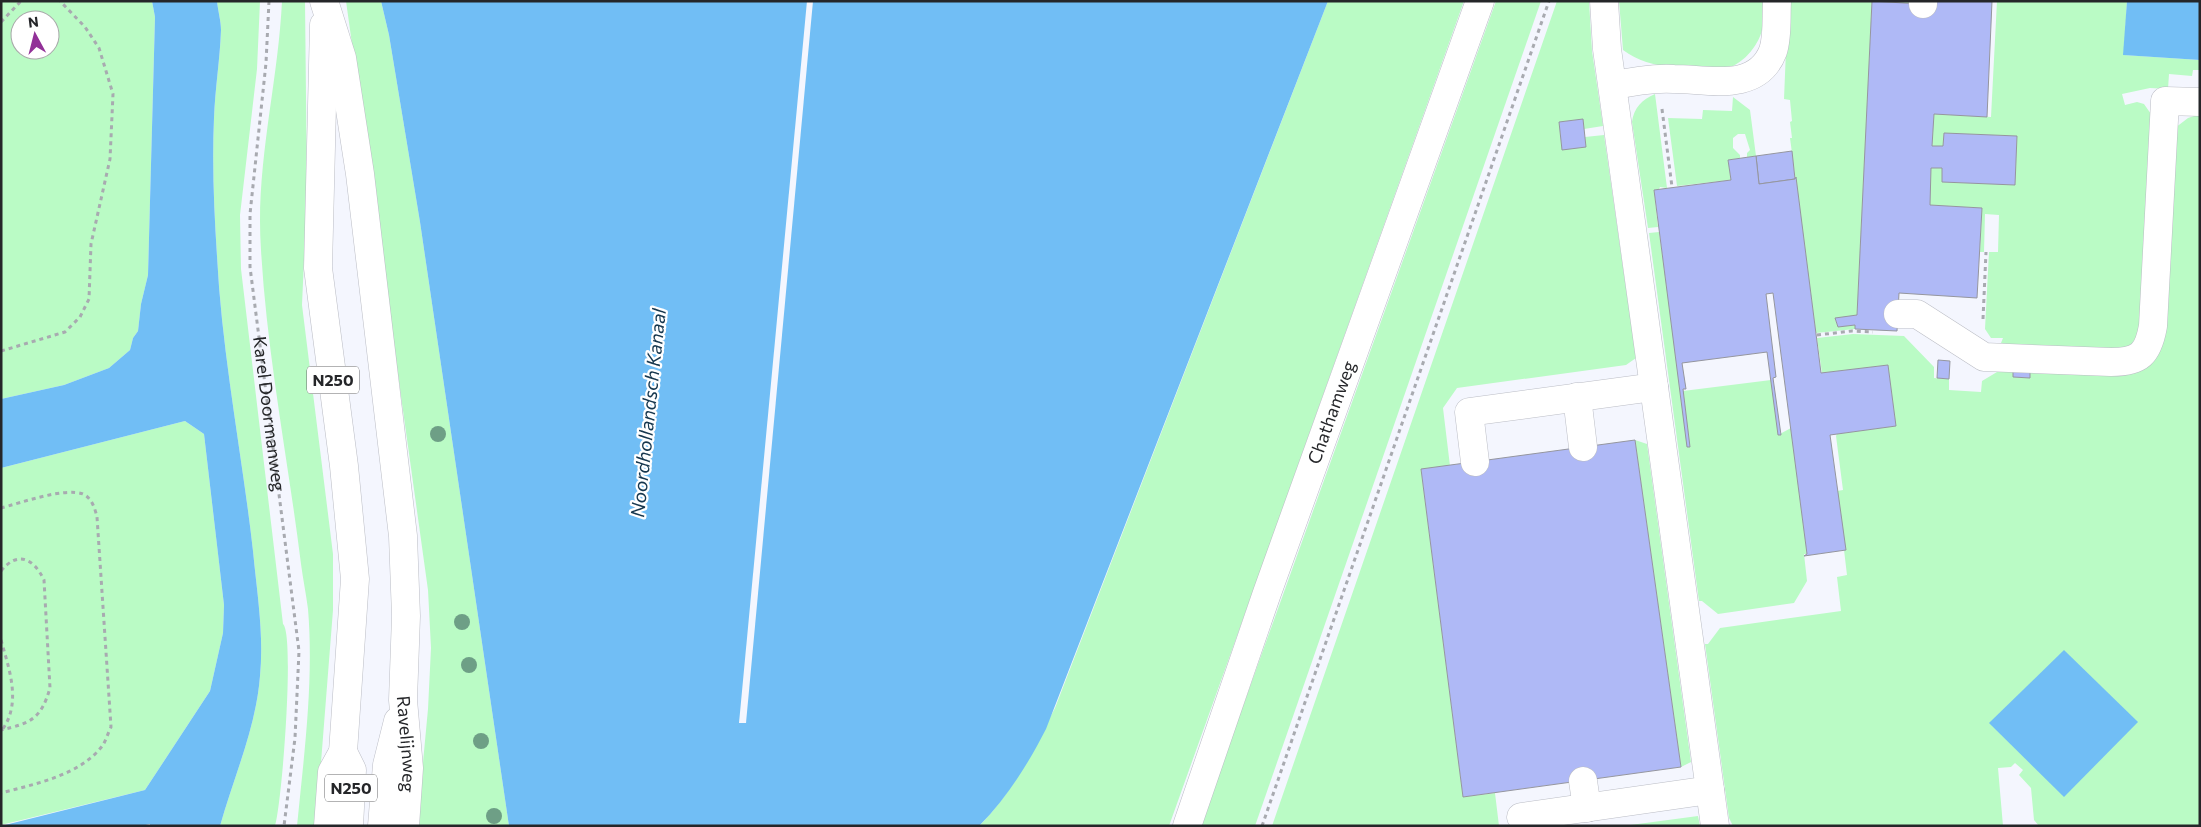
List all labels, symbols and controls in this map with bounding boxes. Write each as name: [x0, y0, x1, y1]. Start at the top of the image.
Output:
north arrow: [10, 10, 60, 60]
text: N: [27, 13, 40, 31]
water label: Noordhollandsch Kanaal: [625, 306, 670, 518]
street label: Karel Doormanweg: [249, 335, 291, 493]
street label: Chathamweg: [1302, 358, 1360, 467]
road number: N250: [307, 366, 359, 394]
street label: Ravelijnweg: [393, 695, 421, 793]
road number: N250: [325, 774, 377, 801]

